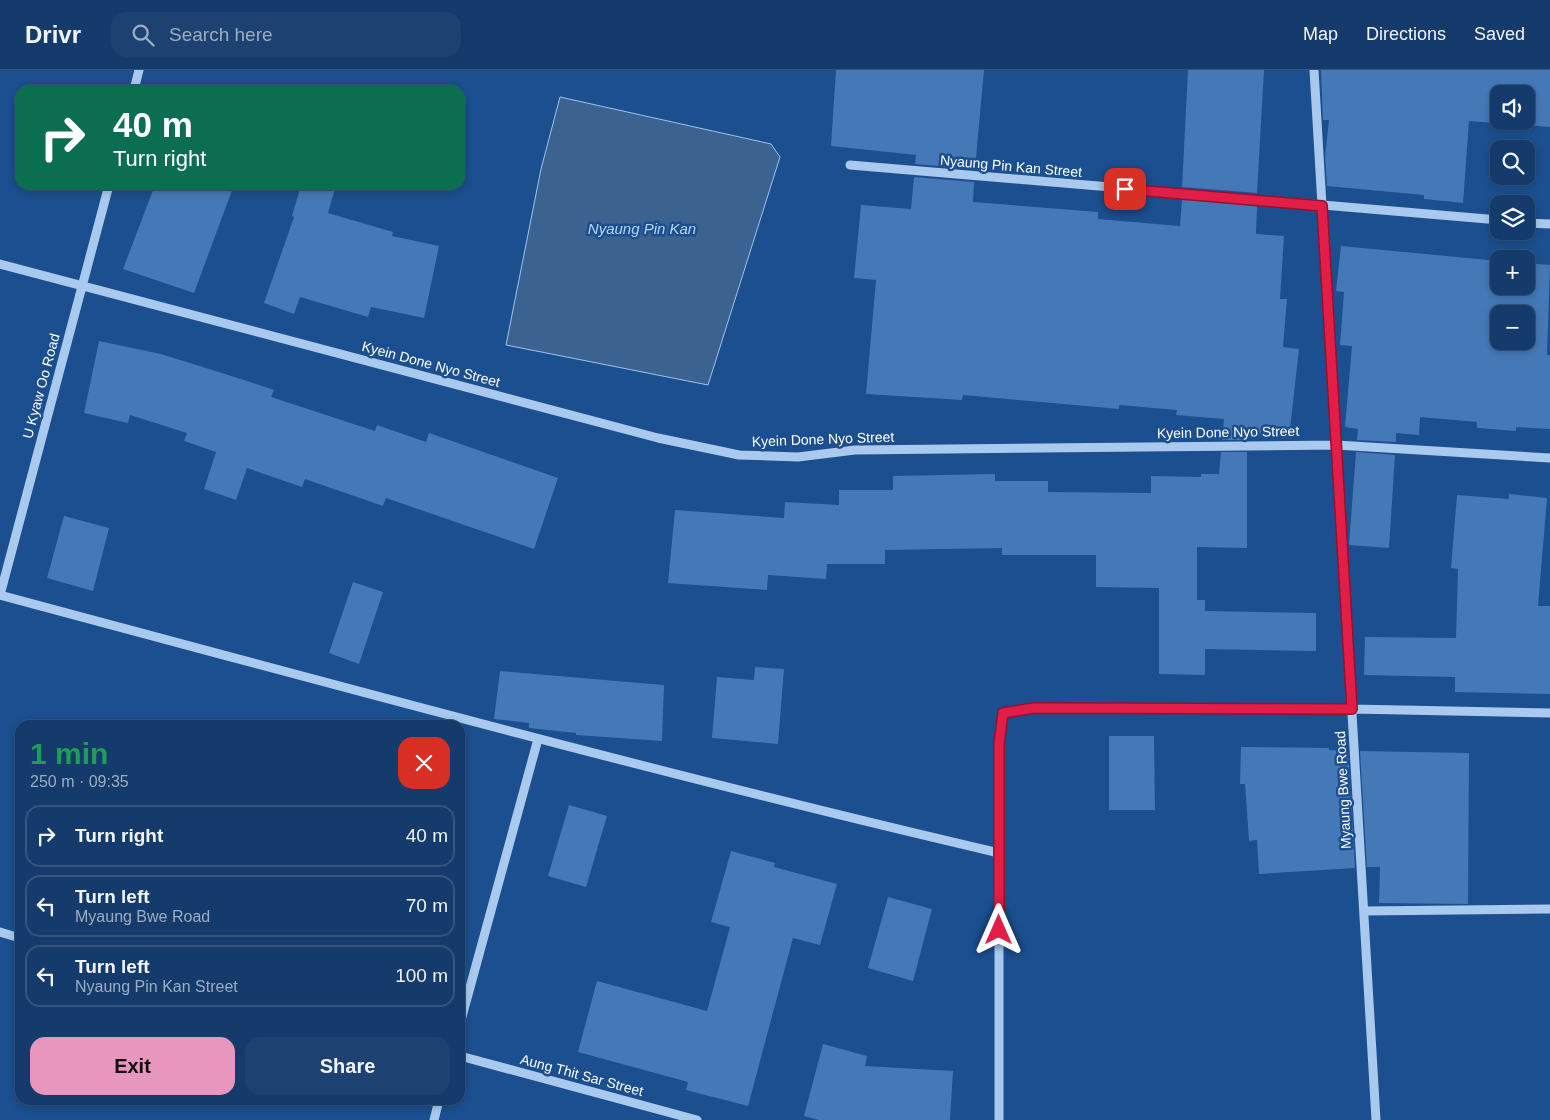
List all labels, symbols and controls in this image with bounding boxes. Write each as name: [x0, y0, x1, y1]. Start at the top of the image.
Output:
search box: [111, 12, 461, 57]
text: Drivr: [25, 21, 81, 48]
icon: search: [129, 21, 157, 49]
text: Search here: [169, 24, 273, 45]
text: Map: [1303, 24, 1338, 44]
text: Directions: [1366, 24, 1446, 44]
text: Saved: [1474, 24, 1525, 44]
map controls: [1490, 85, 1535, 350]
button: sound: [1490, 85, 1535, 130]
icon: right: [30, 105, 95, 170]
text: 40 m: [113, 105, 193, 144]
button: search: [1490, 140, 1535, 185]
text: Turn right: [113, 146, 206, 171]
street label: Nyaung Pin Kan Street: [939, 152, 1083, 180]
pin: [1104, 168, 1146, 210]
icon: arrive: [1111, 175, 1139, 203]
button: layers: [1490, 195, 1535, 240]
water label: Nyaung Pin Kan: [588, 220, 696, 237]
button: +: [1490, 250, 1535, 295]
button: −: [1490, 305, 1535, 350]
street label: U Kyaw Oo Road: [19, 332, 63, 440]
street label: Kyein Done Nyo Street: [360, 338, 502, 390]
street label: Kyein Done Nyo Street: [1157, 423, 1299, 441]
street label: Kyein Done Nyo Street: [752, 429, 895, 449]
street label: Myaung Bwe Road: [1332, 731, 1354, 849]
text: 1 min: [30, 737, 108, 770]
button: close: [398, 737, 450, 789]
text: 250 m · 09:35: [30, 773, 129, 790]
icon: right: [32, 822, 60, 850]
text: Turn right: [75, 825, 163, 846]
text: 40 m: [406, 825, 448, 846]
text: Turn left: [75, 886, 150, 907]
icon: left: [32, 892, 60, 920]
text: 70 m: [406, 895, 448, 916]
position arrow: [972, 903, 1024, 955]
text: Myaung Bwe Road: [75, 908, 210, 925]
text: Turn left: [75, 956, 150, 977]
icon: left: [32, 962, 60, 990]
text: 100 m: [395, 965, 448, 986]
text: Nyaung Pin Kan Street: [75, 978, 238, 995]
button: Exit: [30, 1037, 235, 1095]
button: Share: [245, 1037, 450, 1095]
street label: Aung Thit Sar Street: [519, 1051, 645, 1099]

